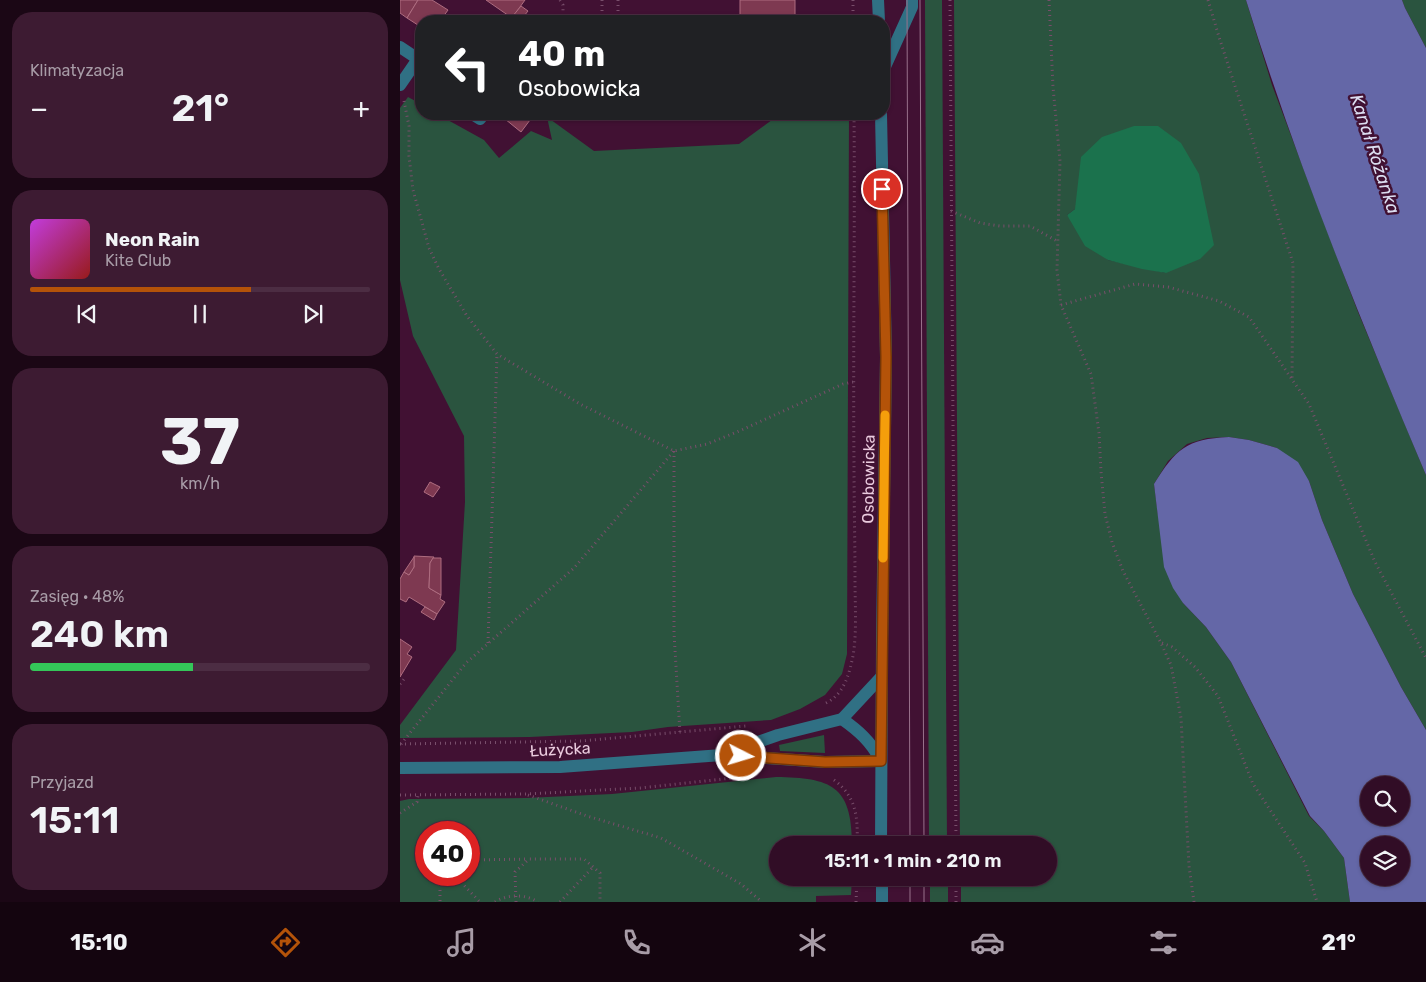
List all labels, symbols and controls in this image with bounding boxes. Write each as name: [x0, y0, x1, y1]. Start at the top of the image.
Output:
text: 40 m: [518, 33, 605, 75]
icon: left: [435, 35, 500, 100]
text: Klimatyzacja: [30, 61, 124, 80]
text: Osobowicka: [518, 75, 641, 102]
text: 21°: [172, 85, 229, 131]
water label: Kanał Różanka: [1345, 91, 1405, 217]
text: −: [30, 92, 48, 125]
text: +: [353, 92, 370, 125]
pin: [861, 168, 903, 210]
icon: arrive: [868, 175, 896, 203]
text: Neon Rain: [105, 228, 200, 251]
text: Kite Club: [105, 251, 171, 270]
icon: previous: [73, 300, 101, 328]
icon: pause: [186, 300, 214, 328]
icon: next: [299, 300, 327, 328]
text: 37: [160, 403, 240, 480]
street label: Osobowicka: [858, 434, 879, 524]
text: km/h: [180, 474, 220, 493]
text: Zasięg · 48%: [30, 587, 124, 606]
text: 240 km: [30, 611, 169, 657]
position arrow: [714, 729, 766, 781]
street label: Łużycka: [529, 738, 591, 761]
text: Przyjazd: [30, 773, 94, 792]
map controls: [1360, 776, 1410, 886]
button: search: [1360, 776, 1410, 826]
text: 15:11: [30, 797, 119, 843]
speed limit sign: 40: [415, 821, 480, 886]
button: layers: [1360, 836, 1410, 886]
text: 15:11 · 1 min · 210 m: [824, 849, 1002, 872]
icon: directions: [268, 925, 303, 960]
icon: music: [444, 925, 479, 960]
icon: phone: [619, 925, 654, 960]
icon: climate: [795, 925, 830, 960]
icon: car: [970, 925, 1005, 960]
icon: filters: [1146, 925, 1181, 960]
text: 15:10: [70, 929, 128, 956]
text: 21°: [1321, 929, 1356, 956]

